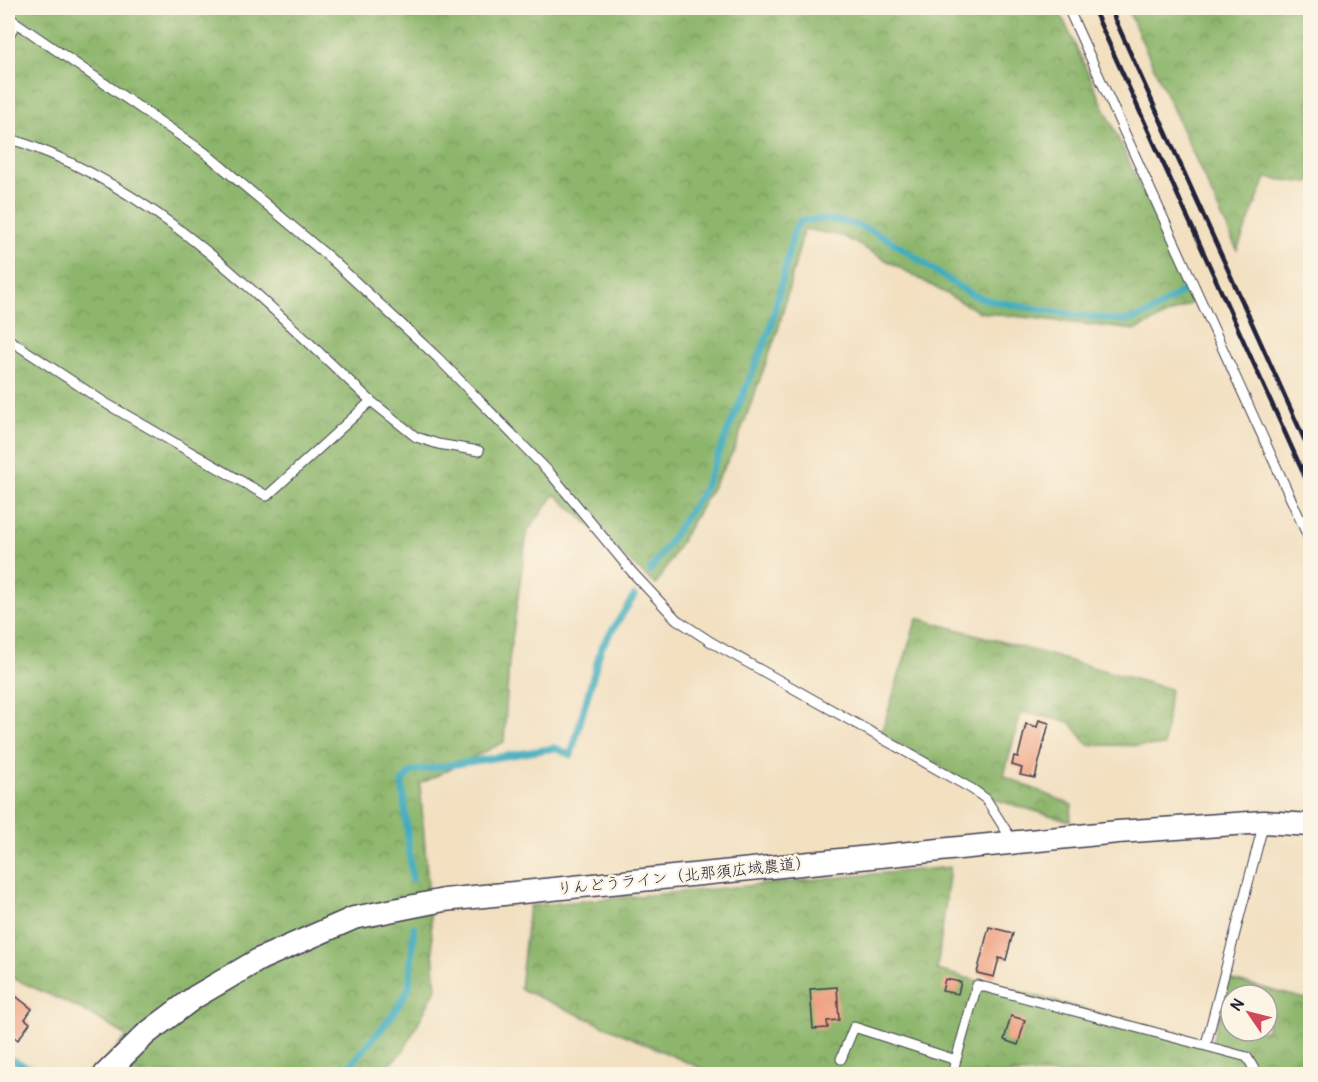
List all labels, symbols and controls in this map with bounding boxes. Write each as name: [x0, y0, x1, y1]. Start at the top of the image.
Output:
street label: りんどうライン（北那須広域農道）: [556, 853, 812, 899]
north arrow: [1219, 983, 1279, 1043]
text: N: [1226, 995, 1249, 1015]

